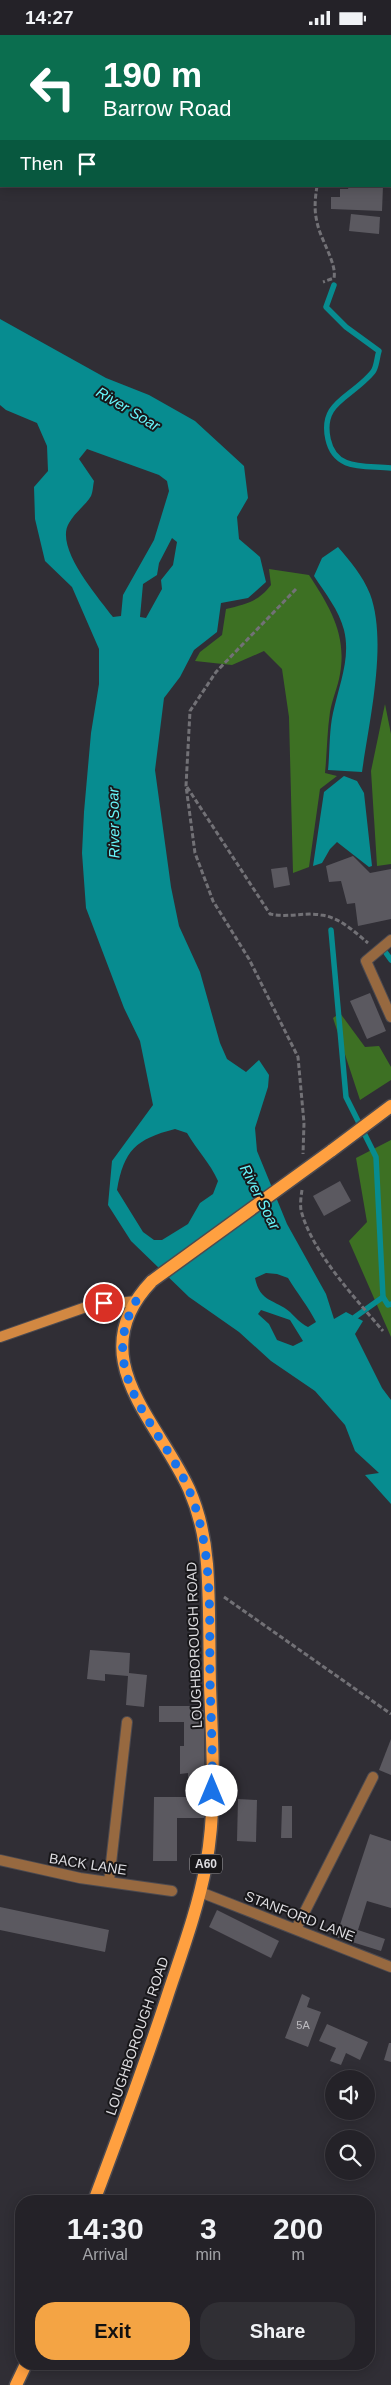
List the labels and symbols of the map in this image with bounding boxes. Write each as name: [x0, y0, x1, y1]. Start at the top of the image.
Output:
water label: River Soar: [94, 383, 164, 435]
water label: River Soar: [104, 786, 123, 859]
water label: River Soar: [237, 1161, 285, 1233]
pin: [83, 1282, 125, 1324]
street label: LOUGHBOROUGH ROAD: [183, 1562, 205, 1728]
position arrow: [185, 1764, 237, 1816]
street label: BACK LANE: [48, 1850, 128, 1878]
road number: A60: [190, 1855, 222, 1873]
street label: STANFORD LANE: [243, 1888, 357, 1944]
street label: LOUGHBOROUGH ROAD: [102, 1955, 172, 2117]
house number: 5A: [296, 2019, 310, 2031]

